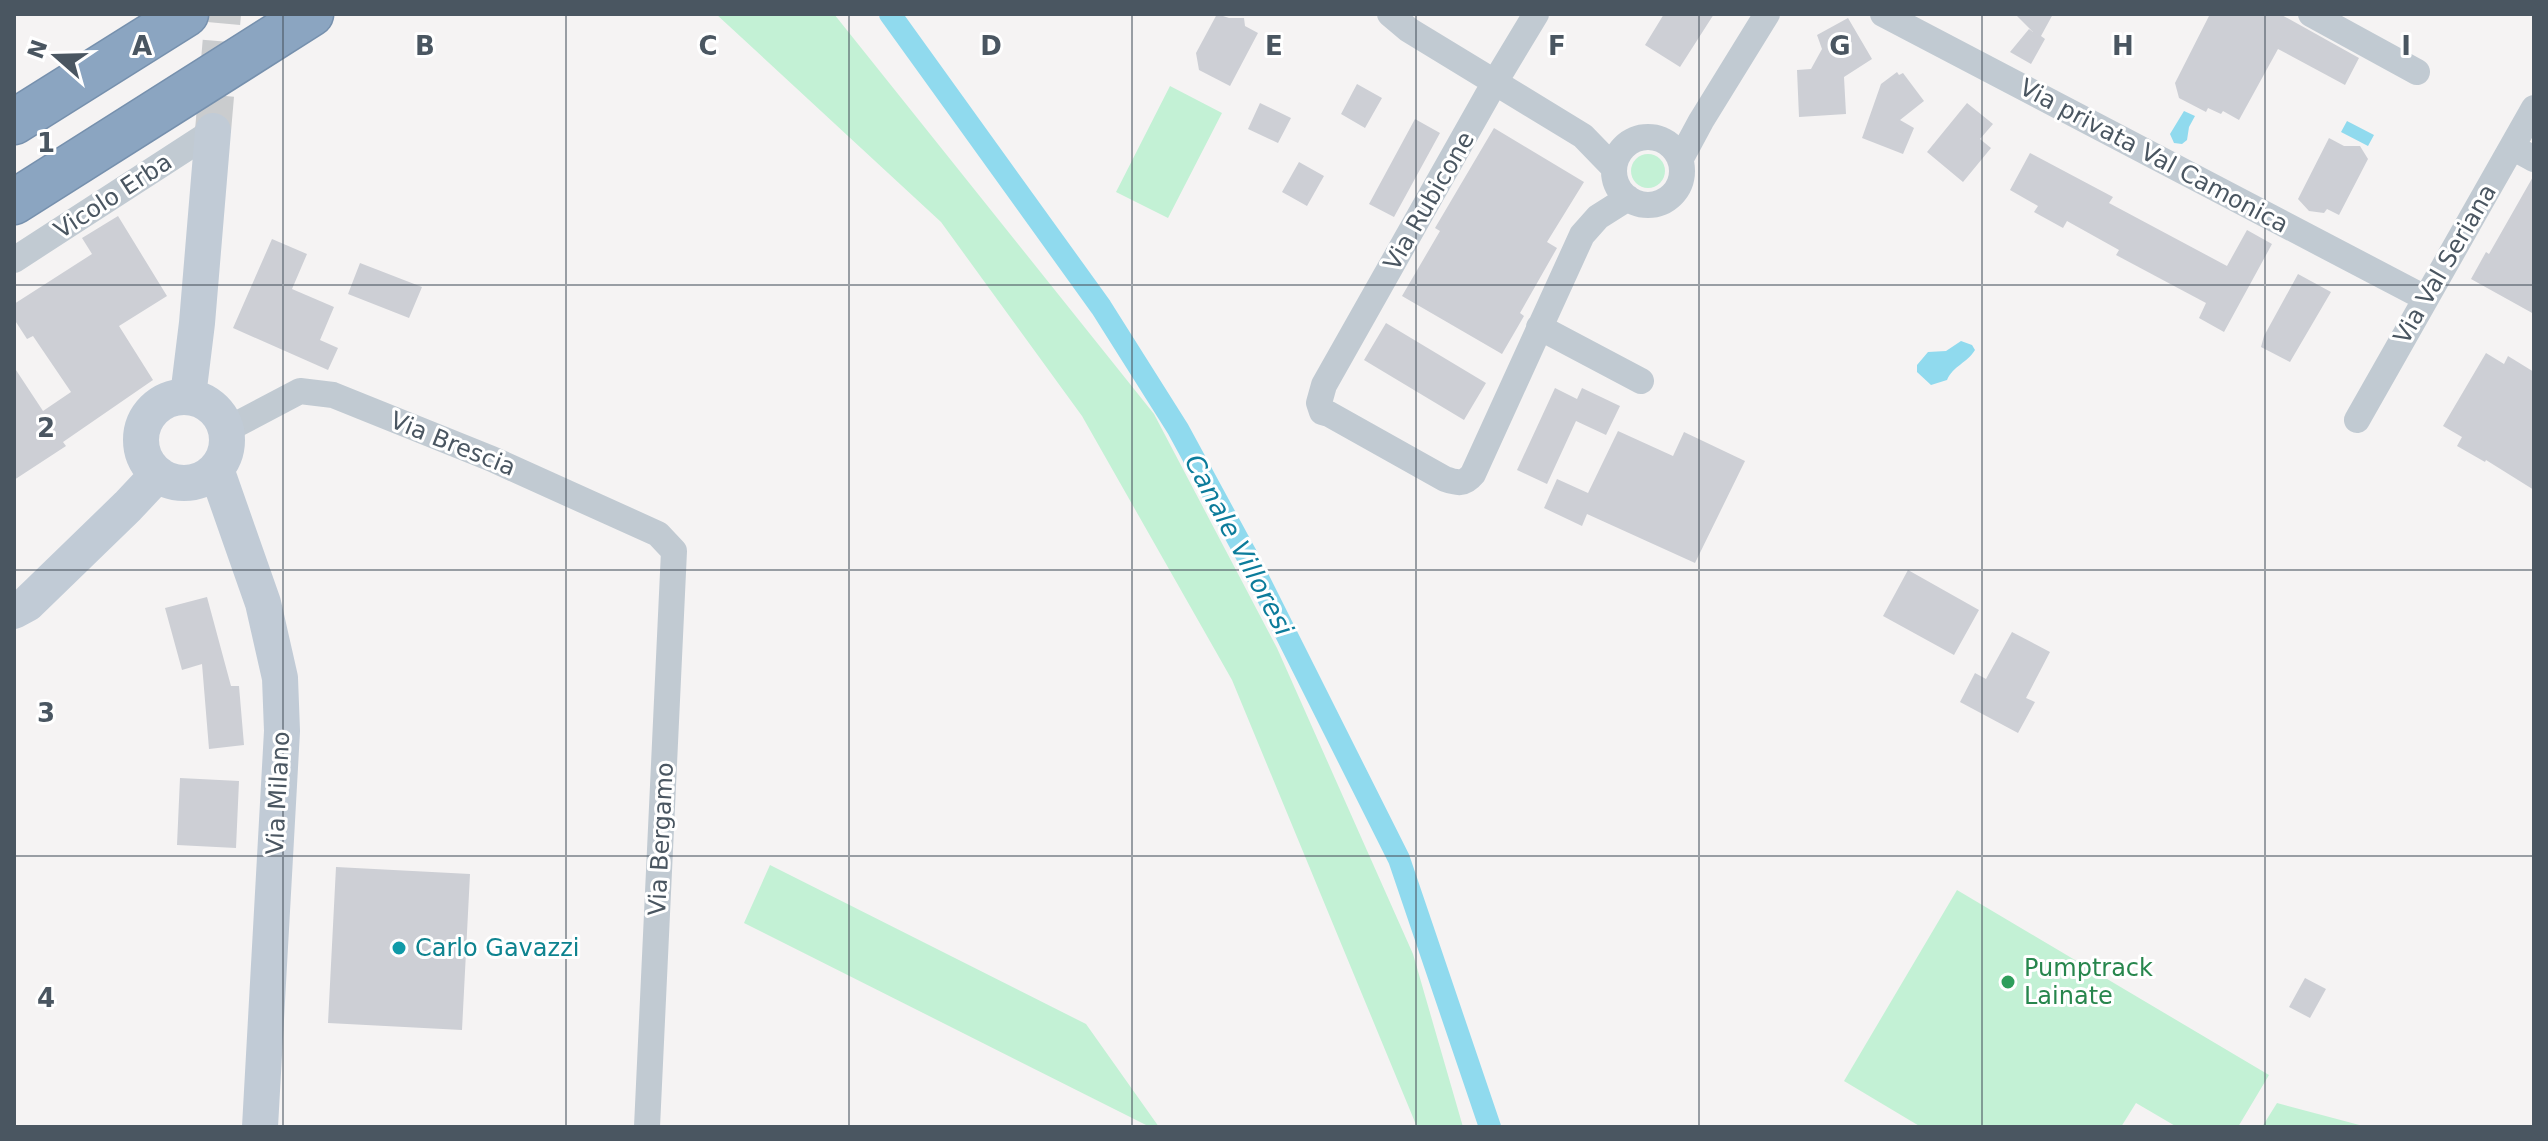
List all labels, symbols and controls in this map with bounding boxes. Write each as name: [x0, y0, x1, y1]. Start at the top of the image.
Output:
north arrow: [16, 16, 96, 96]
text: A: [132, 31, 152, 61]
text: B: [415, 31, 435, 61]
text: C: [698, 31, 718, 61]
text: D: [980, 31, 1002, 61]
text: E: [1265, 31, 1283, 61]
text: F: [1548, 31, 1566, 61]
text: G: [1829, 31, 1851, 61]
text: H: [2112, 31, 2134, 61]
text: I: [2401, 31, 2411, 61]
text: N: [23, 36, 53, 62]
street label: Via privata Val Camonica: [2015, 73, 2293, 239]
street label: Via Rubicone: [1378, 127, 1480, 275]
text: 1: [37, 128, 55, 158]
street label: Vicolo Erba: [49, 148, 177, 244]
street label: Via Val Seriana: [2388, 179, 2502, 349]
street label: Via Brescia: [386, 406, 520, 482]
text: 2: [37, 413, 55, 443]
water label: Canale Villoresi: [1179, 449, 1300, 641]
text: 3: [37, 698, 55, 728]
street label: Via Milano: [261, 731, 295, 855]
street label: Via Bergamo: [643, 762, 679, 916]
place label: Carlo Gavazzi: [415, 934, 579, 962]
marker: Carlo Gavazzi: [390, 939, 408, 957]
place label: Pumptrack Lainate: [2024, 954, 2153, 1010]
marker: Pumptrack Lainate: [1999, 973, 2017, 991]
text: 4: [37, 983, 55, 1013]

